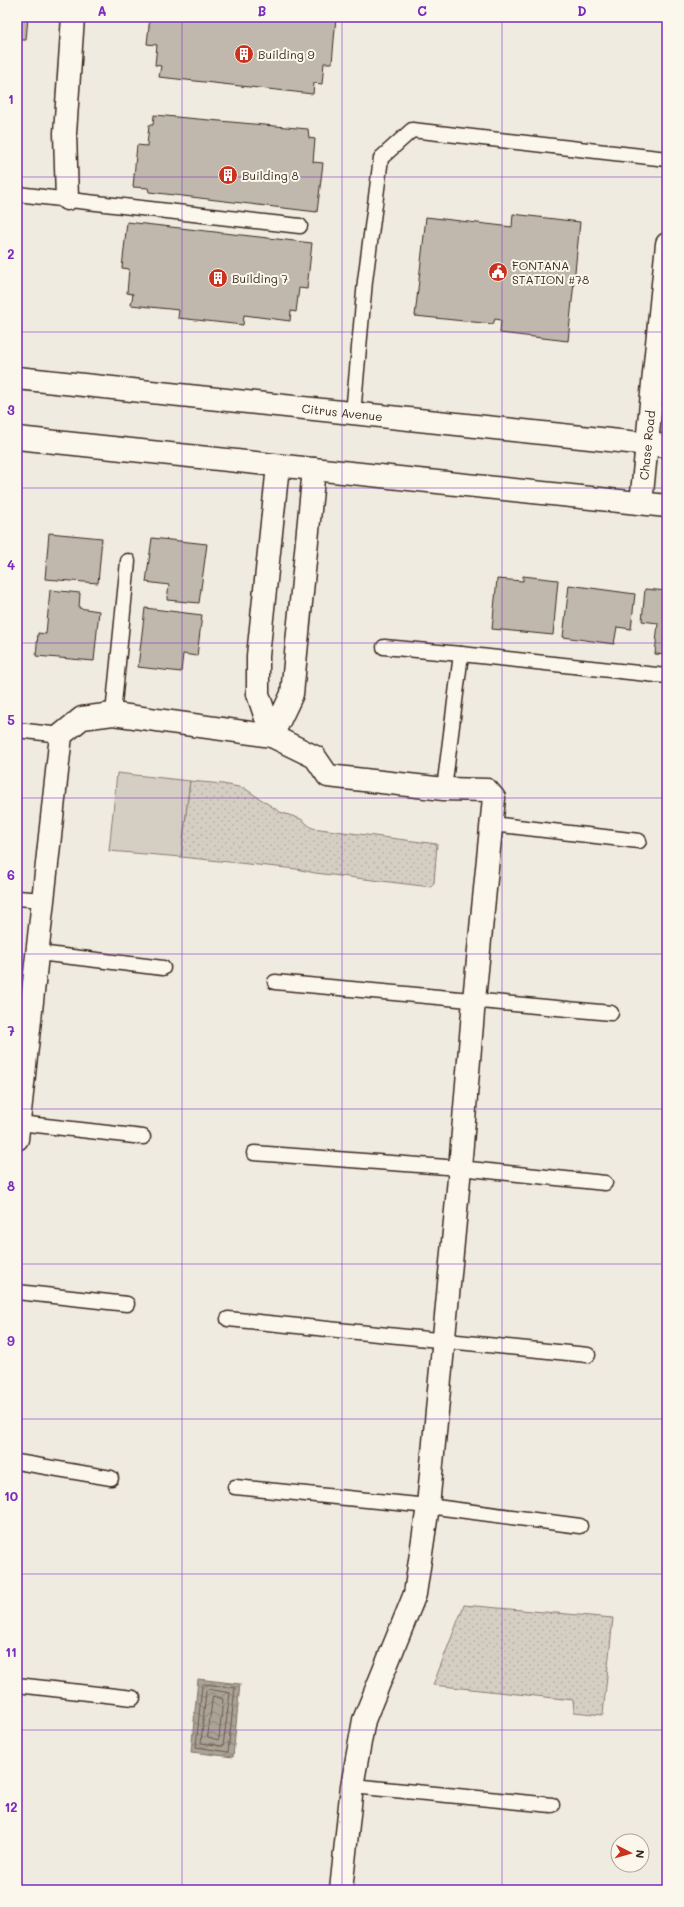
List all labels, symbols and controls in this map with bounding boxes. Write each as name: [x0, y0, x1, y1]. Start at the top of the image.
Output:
text: A: [97, 2, 107, 19]
text: B: [258, 2, 267, 19]
text: C: [417, 2, 427, 19]
text: D: [577, 2, 587, 19]
building icon: Building 9: [233, 43, 255, 65]
place label: Building 9: [258, 46, 315, 62]
text: 1: [8, 90, 14, 107]
building icon: Building 8: [217, 164, 239, 186]
place label: Building 8: [242, 167, 299, 183]
text: 2: [7, 245, 15, 262]
place label: FONTANA STATION #78: [512, 257, 589, 287]
public building icon: FONTANA STATION #78: [487, 261, 509, 283]
building icon: Building 7: [207, 267, 229, 289]
place label: Building 7: [232, 270, 288, 286]
street label: Citrus Avenue: [301, 400, 384, 424]
text: 3: [7, 401, 15, 418]
street label: Chase Road: [635, 409, 658, 481]
text: 4: [7, 556, 15, 573]
text: 5: [7, 711, 15, 728]
text: 6: [7, 866, 15, 883]
text: 7: [7, 1022, 15, 1039]
text: 8: [7, 1177, 15, 1194]
text: 9: [7, 1332, 15, 1349]
text: 10: [4, 1487, 18, 1504]
text: 11: [5, 1643, 17, 1660]
text: 12: [4, 1798, 18, 1815]
north arrow: [610, 1833, 650, 1873]
text: N: [633, 1849, 648, 1859]

